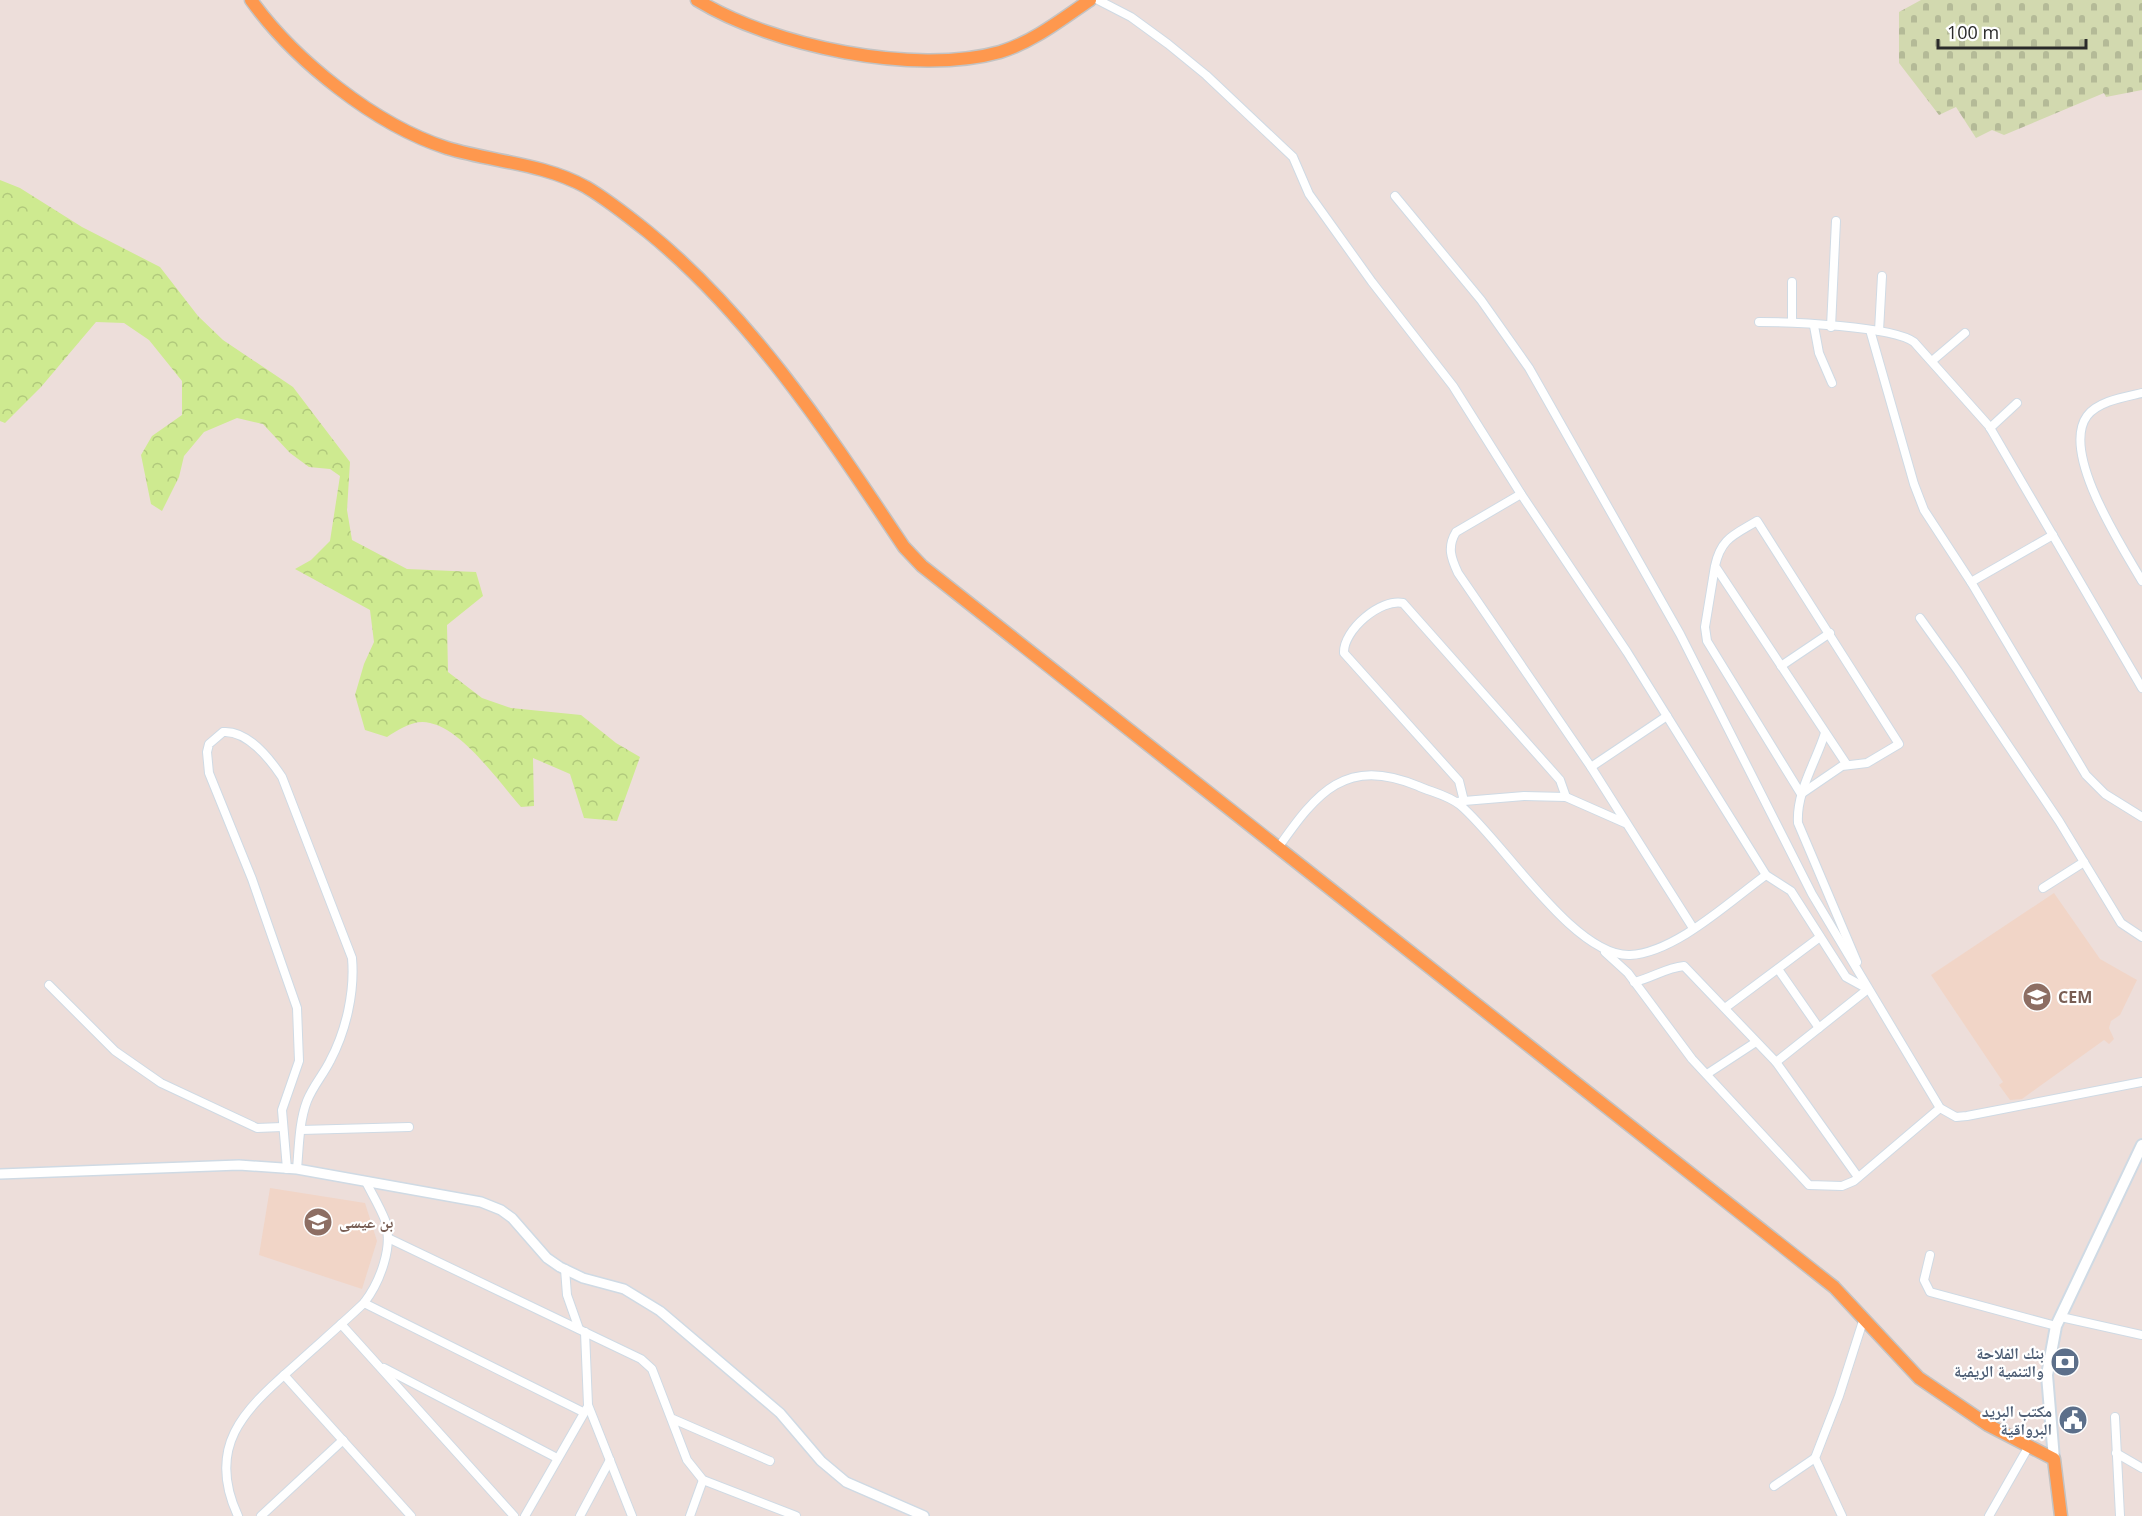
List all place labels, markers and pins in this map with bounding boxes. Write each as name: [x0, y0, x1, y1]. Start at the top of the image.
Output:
school or university icon: CEM: [2021, 981, 2053, 1013]
place label: CEM: [2058, 986, 2092, 1008]
school or university icon: بن عيسى: [302, 1206, 334, 1238]
place label: بن عيسى: [339, 1211, 393, 1233]
place label: بنك الفلاحة والتنمية الريفية: [1954, 1342, 2044, 1382]
bank icon: بنك الفلاحة والتنمية الريفية: [2049, 1346, 2081, 1378]
place label: مكتب البريد البرواقية: [1982, 1400, 2052, 1440]
public building icon: مكتب البريد البرواقية: [2057, 1404, 2089, 1436]

